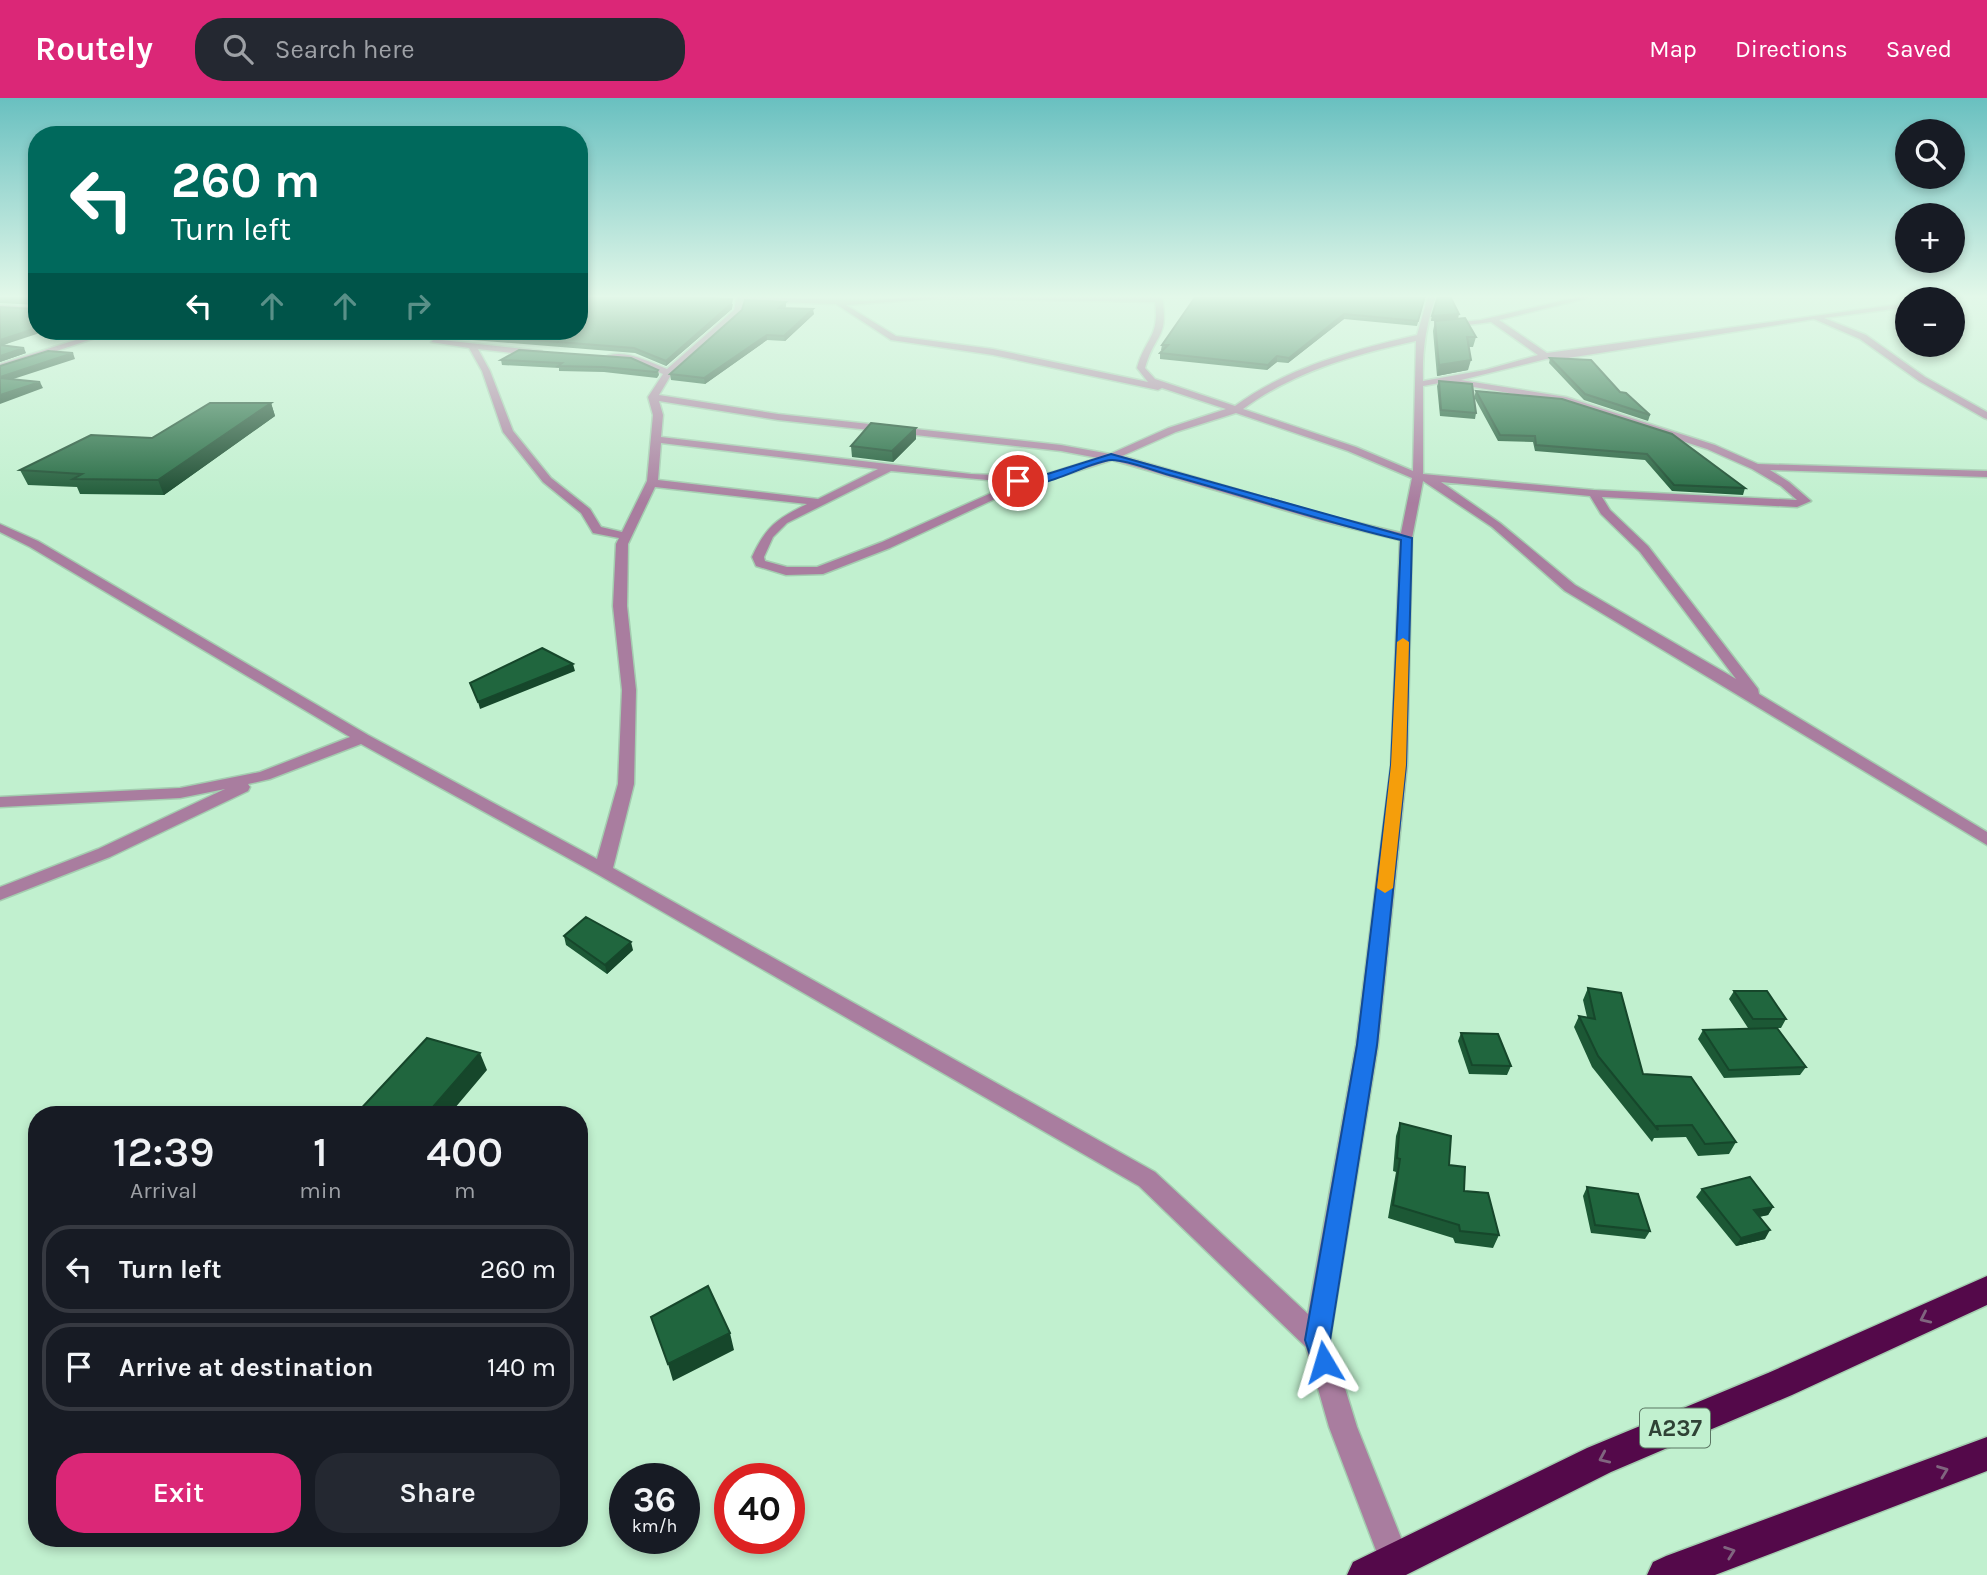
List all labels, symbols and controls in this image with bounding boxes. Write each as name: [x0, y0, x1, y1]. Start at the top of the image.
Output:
search box: [195, 18, 685, 81]
text: Routely: [35, 30, 153, 68]
icon: search: [219, 30, 257, 68]
text: Search here: [275, 34, 415, 65]
text: Map: [1649, 35, 1697, 63]
text: Directions: [1735, 35, 1848, 63]
text: Saved: [1886, 35, 1952, 63]
map controls: [1895, 119, 1965, 357]
button: search: [1895, 119, 1965, 189]
text: 260 m: [171, 152, 320, 209]
icon: left: [56, 154, 147, 245]
button: +: [1895, 203, 1965, 273]
text: Turn left: [171, 211, 291, 248]
icon: left: [180, 287, 218, 325]
icon: ahead: [253, 287, 291, 325]
icon: ahead: [326, 287, 364, 325]
icon: right: [399, 287, 437, 325]
button: −: [1895, 287, 1965, 357]
pin: [988, 451, 1048, 511]
icon: arrive: [999, 462, 1037, 500]
text: 12:39: [113, 1127, 215, 1177]
text: 1: [313, 1127, 328, 1177]
text: 400: [426, 1127, 503, 1177]
text: Arrival: [130, 1177, 197, 1204]
text: min: [299, 1177, 342, 1204]
text: m: [454, 1177, 476, 1204]
icon: left: [60, 1250, 98, 1288]
text: Turn left: [119, 1254, 221, 1285]
text: 260 m: [480, 1254, 556, 1285]
one-way arrow: [1919, 1309, 1932, 1323]
position arrow: [1287, 1325, 1361, 1399]
icon: arrive: [60, 1348, 98, 1386]
text: Arrive at destination: [119, 1352, 373, 1383]
text: 140 m: [487, 1352, 556, 1383]
road number: A237: [1640, 1408, 1710, 1448]
one-way arrow: [1599, 1450, 1611, 1464]
button: Exit: [56, 1453, 301, 1533]
button: Share: [315, 1453, 560, 1533]
speed limit sign: 40: [714, 1463, 805, 1554]
one-way arrow: [1936, 1465, 1948, 1479]
text: 36: [633, 1479, 676, 1520]
text: km/h: [632, 1515, 677, 1537]
one-way arrow: [1724, 1546, 1736, 1560]

